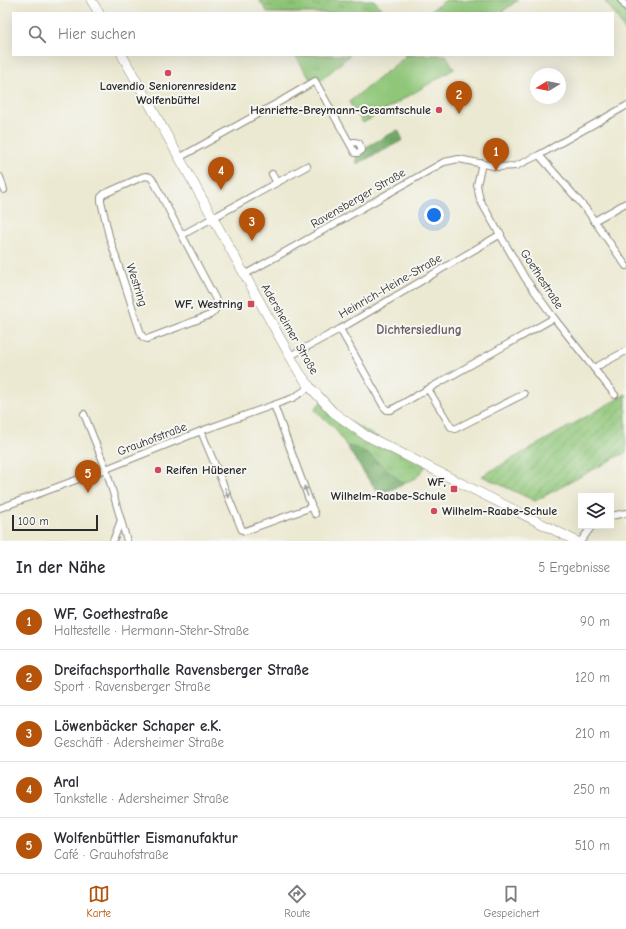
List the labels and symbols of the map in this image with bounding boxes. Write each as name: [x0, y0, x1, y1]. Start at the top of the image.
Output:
marker: Lavendio Seniorenresidenz Wolfenbüttel: [163, 68, 173, 78]
north arrow: [530, 68, 566, 104]
place label: Lavendio Seniorenresidenz Wolfenbüttel: [100, 79, 237, 107]
pin: 2: [446, 81, 472, 114]
place label: Henriette-Breymann-Gesamtschule: [250, 103, 431, 117]
marker: Henriette-Breymann-Gesamtschule: [434, 105, 444, 115]
pin: 1: [483, 138, 509, 171]
pin: 4: [208, 157, 234, 190]
street label: Ravensberger Straße: [308, 165, 408, 231]
your location: [424, 205, 444, 225]
pin: 3: [239, 208, 265, 241]
street label: Goethestraße: [518, 247, 566, 311]
street label: Heinrich-Heine-Straße: [336, 251, 444, 321]
street label: Westring: [123, 262, 151, 308]
street label: Adersheimer Straße: [258, 281, 322, 377]
place label: WF, Westring: [175, 297, 243, 311]
marker: WF, Westring: [246, 299, 256, 309]
district label: Dichtersiedlung: [376, 322, 462, 337]
street label: Grauhofstraße: [115, 419, 189, 459]
pin: 5: [75, 460, 101, 493]
place label: Reifen Hübener: [166, 463, 246, 477]
marker: Reifen Hübener: [153, 465, 163, 475]
place label: WF, Wilhelm-Raabe-Schule: [331, 475, 446, 503]
one-way arrow: [303, 484, 309, 496]
marker: WF, Wilhelm-Raabe-Schule: [449, 484, 459, 494]
one-way arrow: [224, 488, 230, 500]
place label: Wilhelm-Raabe-Schule: [442, 504, 557, 518]
marker: Wilhelm-Raabe-Schule: [429, 506, 439, 516]
scale bar: [12, 513, 98, 532]

